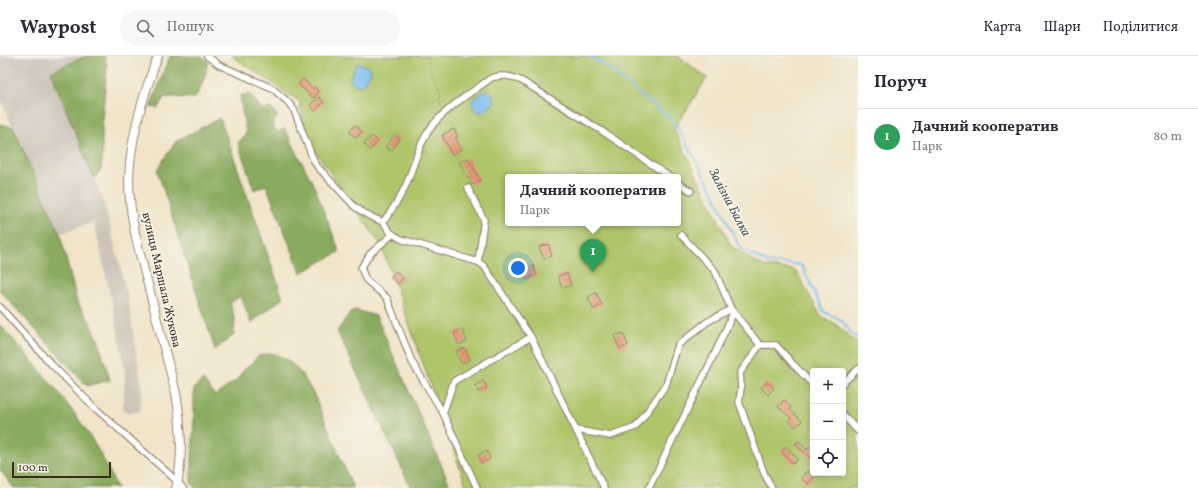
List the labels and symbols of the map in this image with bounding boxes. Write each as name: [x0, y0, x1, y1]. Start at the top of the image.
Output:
water label: Залізна Балка: [703, 165, 754, 240]
street label: вулиця Маршала Жукова: [138, 211, 184, 349]
pin: 1: [580, 239, 606, 272]
your location: [508, 258, 528, 278]
scale bar: [12, 460, 111, 479]

